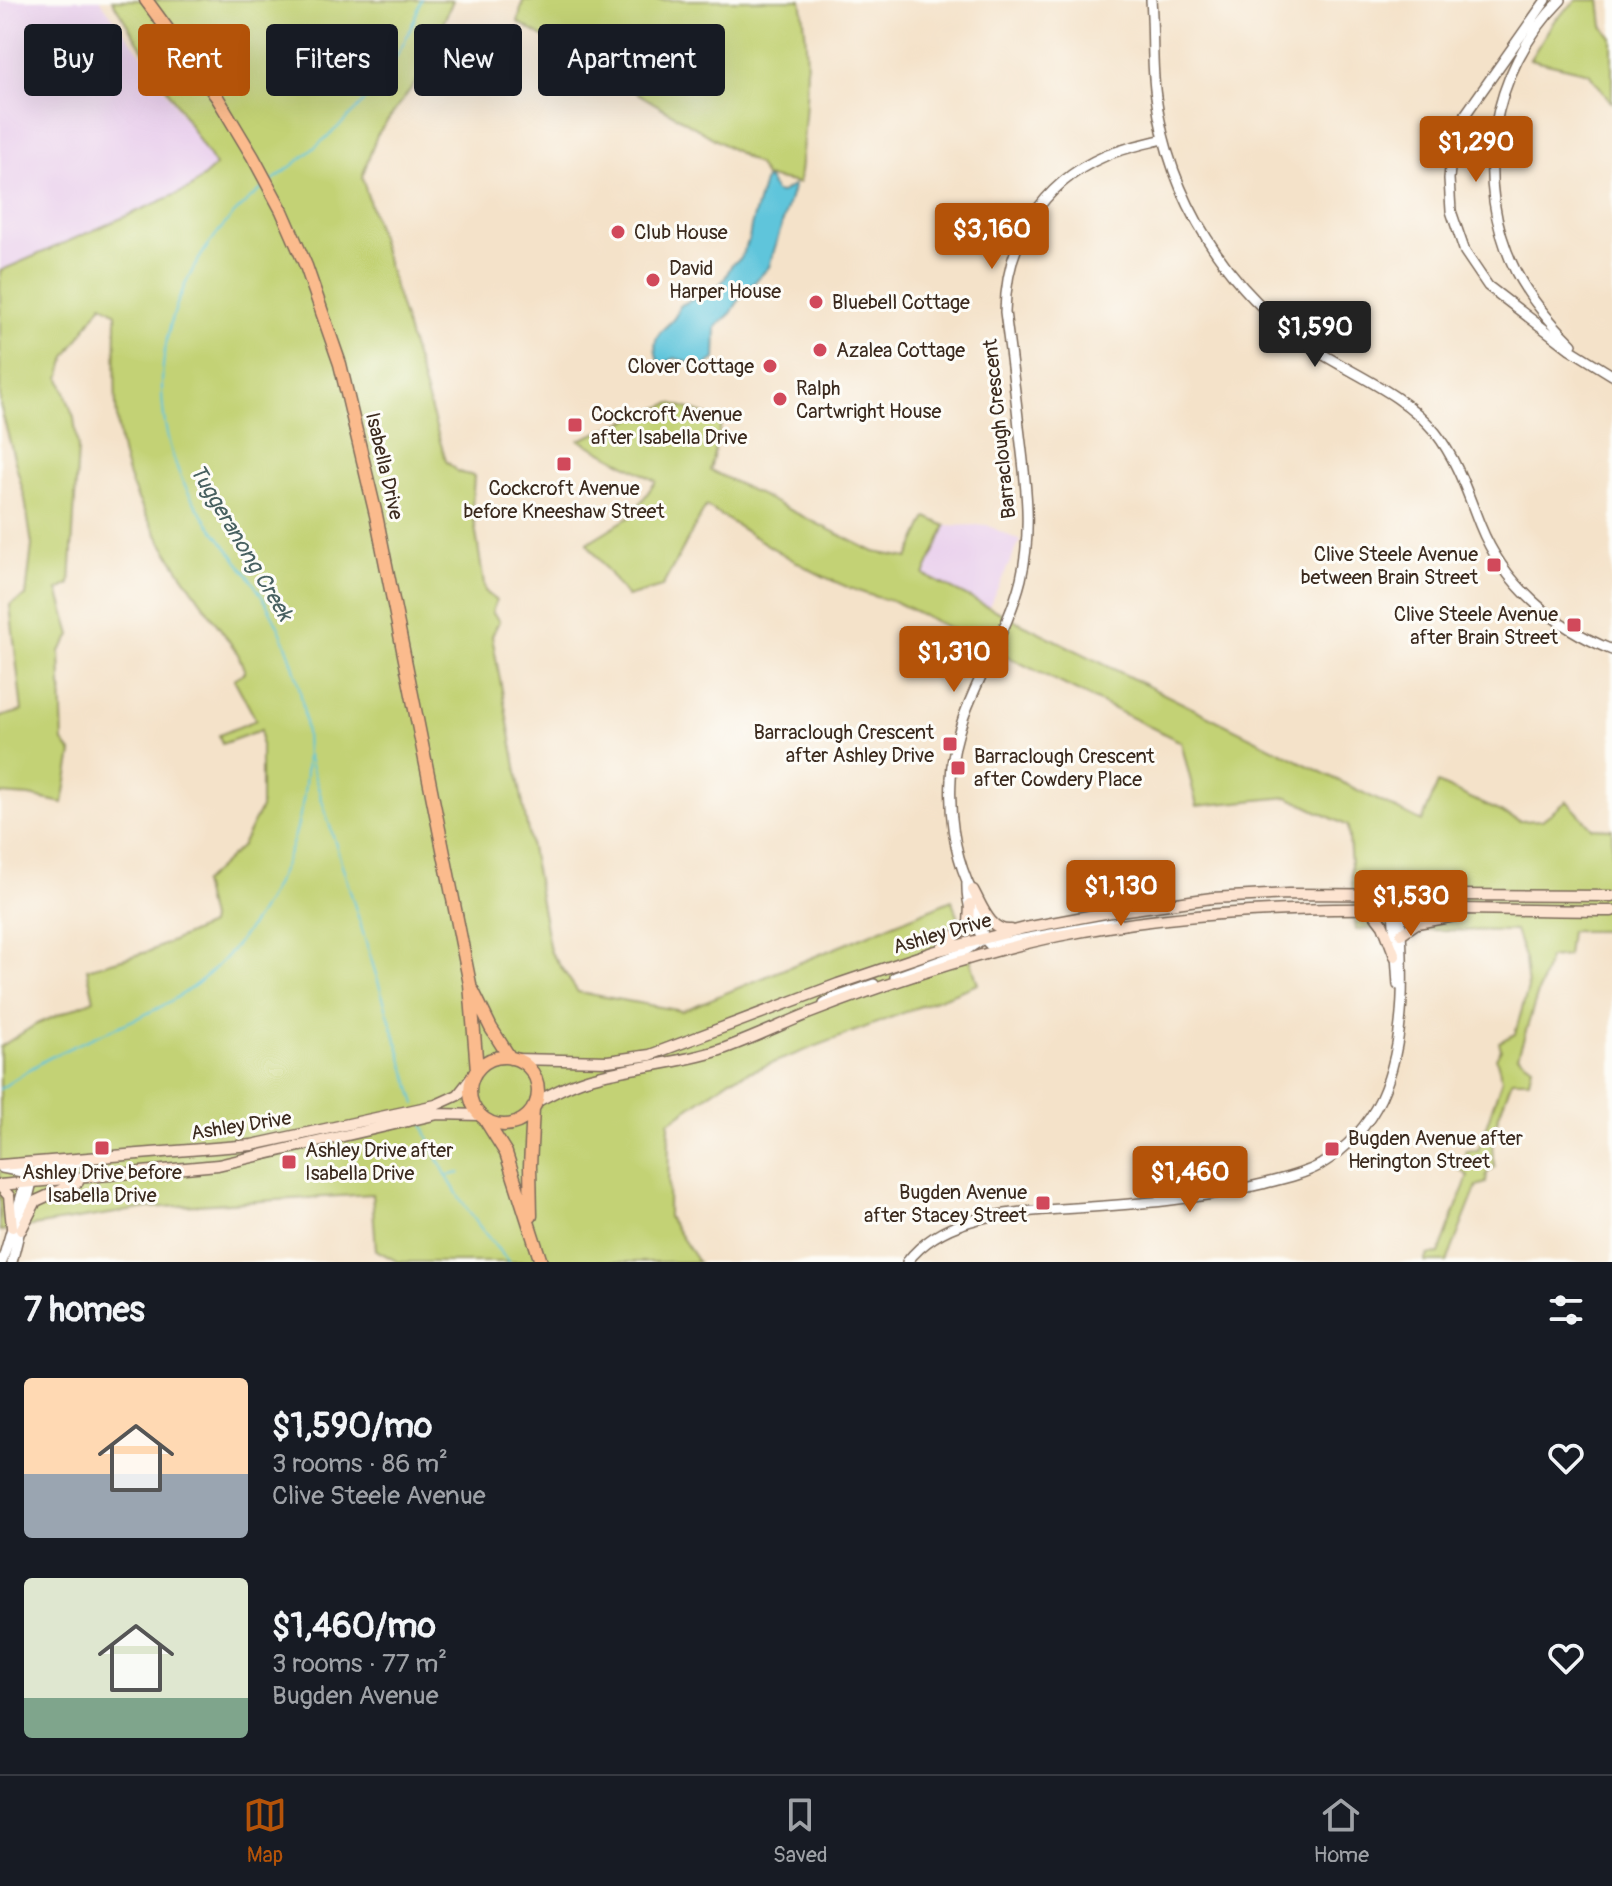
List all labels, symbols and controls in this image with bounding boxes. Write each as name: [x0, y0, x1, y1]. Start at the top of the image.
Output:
chip: Buy: [24, 24, 122, 96]
chip: Rent: [138, 24, 250, 96]
chip: Filters: [266, 24, 398, 96]
chip: New: [414, 24, 522, 96]
chip: Apartment: [538, 24, 725, 96]
pin: $1,290: [1411, 116, 1541, 184]
text: $1,290: [1438, 126, 1514, 158]
pin: $3,160: [927, 203, 1057, 271]
text: $3,160: [953, 213, 1031, 245]
place label: Club House: [634, 220, 728, 245]
marker: Club House: [609, 223, 627, 241]
place label: David Harper House: [669, 256, 781, 304]
marker: David Harper House: [644, 271, 662, 289]
place label: Bluebell Cottage: [832, 290, 970, 315]
marker: Bluebell Cottage: [807, 293, 825, 311]
pin: $1,590: [1250, 301, 1380, 369]
text: $1,590: [1277, 311, 1353, 343]
street label: Barraclough Crescent: [978, 337, 1021, 520]
place label: Azalea Cottage: [836, 338, 965, 363]
marker: Azalea Cottage: [811, 341, 829, 359]
place label: Clover Cottage: [627, 354, 754, 379]
marker: Clover Cottage: [761, 357, 779, 375]
place label: Ralph Cartwright House: [796, 376, 941, 424]
marker: Ralph Cartwright House: [771, 390, 789, 408]
place label: Cockcroft Avenue after Isabella Drive: [591, 402, 747, 450]
street label: Isabella Drive: [360, 410, 409, 522]
marker: Cockcroft Avenue after Isabella Drive: [566, 416, 584, 434]
marker: Cockcroft Avenue before Kneeshaw Street: [555, 455, 573, 473]
water label: Tuggeranong Creek: [183, 459, 300, 627]
place label: Cockcroft Avenue before Kneeshaw Street: [463, 476, 665, 524]
place label: Clive Steele Avenue between Brain Street: [1301, 542, 1479, 590]
marker: Clive Steele Avenue between Brain Street: [1485, 556, 1503, 574]
place label: Clive Steele Avenue after Brain Street: [1394, 602, 1559, 650]
marker: Clive Steele Avenue after Brain Street: [1565, 616, 1583, 634]
pin: $1,310: [889, 626, 1019, 694]
text: $1,310: [917, 636, 991, 668]
place label: Barraclough Crescent after Ashley Drive: [753, 720, 935, 768]
marker: Barraclough Crescent after Ashley Drive: [941, 735, 959, 753]
place label: Barraclough Crescent after Cowdery Place: [974, 744, 1156, 792]
marker: Barraclough Crescent after Cowdery Place: [949, 759, 967, 777]
pin: $1,130: [1056, 860, 1186, 928]
text: $1,130: [1084, 870, 1158, 902]
pin: $1,530: [1346, 870, 1476, 938]
text: $1,530: [1372, 880, 1450, 912]
street label: Ashley Drive: [890, 907, 995, 959]
street label: Ashley Drive: [189, 1105, 293, 1146]
place label: Bugden Avenue after Herington Street: [1348, 1126, 1523, 1174]
place label: Ashley Drive after Isabella Drive: [305, 1138, 453, 1186]
marker: Ashley Drive before Isabella Drive: [93, 1139, 111, 1157]
marker: Bugden Avenue after Herington Street: [1323, 1140, 1341, 1158]
pin: $1,460: [1125, 1146, 1255, 1214]
marker: Ashley Drive after Isabella Drive: [280, 1153, 298, 1171]
text: $1,460: [1151, 1156, 1229, 1188]
place label: Ashley Drive before Isabella Drive: [22, 1160, 182, 1208]
place label: Bugden Avenue after Stacey Street: [864, 1180, 1028, 1228]
marker: Bugden Avenue after Stacey Street: [1034, 1194, 1052, 1212]
icon: filters: [1544, 1288, 1588, 1332]
text: 7 homes: [24, 1289, 145, 1332]
text: $1,590/mo: [272, 1405, 432, 1448]
icon: home: [88, 1410, 184, 1506]
icon: heart: [1544, 1436, 1588, 1480]
text: 3 rooms · 86 m²: [272, 1448, 448, 1480]
text: Clive Steele Avenue: [272, 1480, 486, 1512]
text: $1,460/mo: [272, 1605, 436, 1648]
icon: home: [88, 1610, 184, 1706]
icon: heart: [1544, 1636, 1588, 1680]
text: 3 rooms · 77 m²: [272, 1648, 447, 1680]
text: Bugden Avenue: [272, 1680, 438, 1712]
tab: Map: [243, 1793, 287, 1869]
tab: Saved: [773, 1793, 828, 1869]
tab: Home: [1314, 1793, 1369, 1869]

